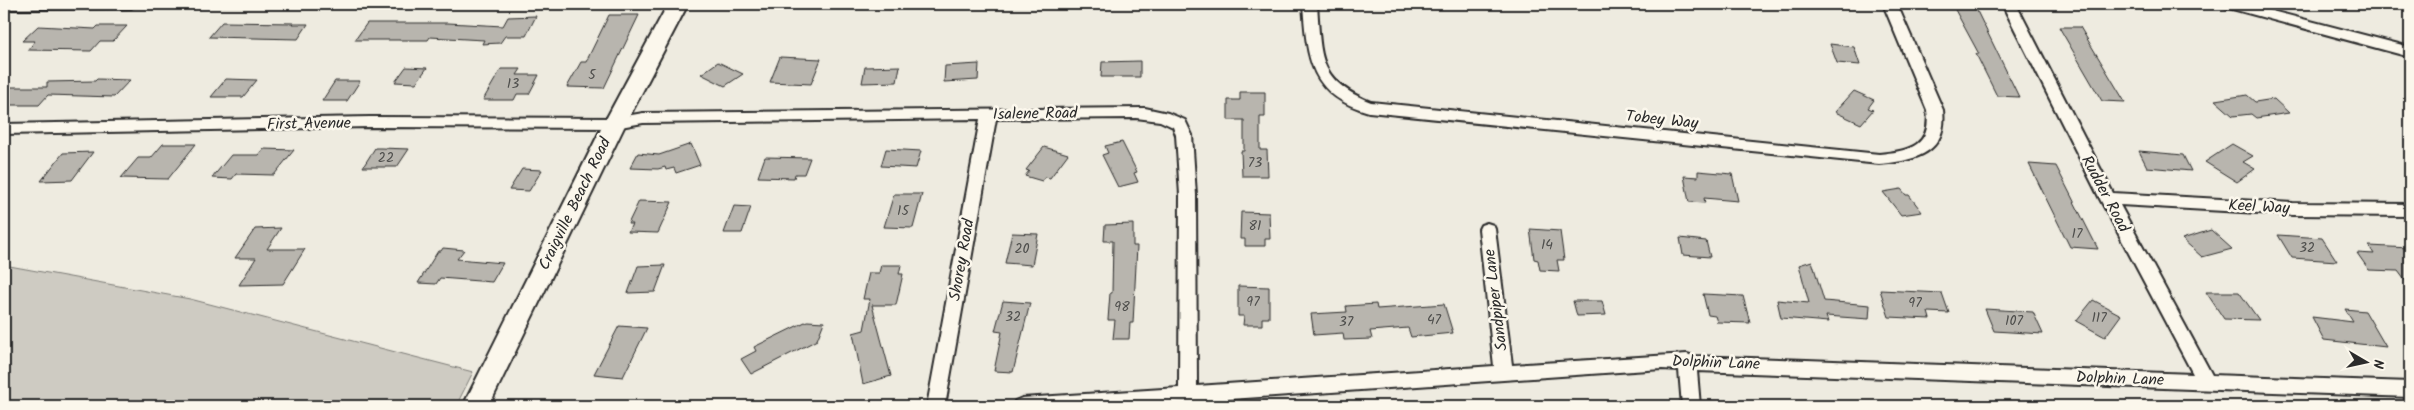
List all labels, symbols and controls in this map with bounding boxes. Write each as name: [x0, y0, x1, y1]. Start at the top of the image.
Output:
house number: 5: [588, 64, 597, 86]
house number: 13: [507, 73, 519, 95]
street label: Isalene Road: [992, 101, 1079, 127]
street label: Tobey Way: [1624, 104, 1700, 136]
street label: First Avenue: [267, 111, 351, 137]
street label: Craigville Beach Road: [532, 132, 618, 275]
house number: 22: [378, 147, 394, 169]
street label: Rudder Road: [2074, 151, 2136, 238]
house number: 73: [1248, 152, 1262, 174]
street label: Keel Way: [2228, 193, 2291, 221]
house number: 15: [897, 200, 910, 222]
house number: 81: [1249, 215, 1261, 237]
street label: Shorey Road: [942, 216, 982, 303]
house number: 17: [2072, 223, 2083, 245]
house number: 14: [1541, 234, 1553, 256]
house number: 32: [2299, 237, 2315, 259]
house number: 20: [1014, 238, 1030, 260]
street label: Sandpiper Lane: [1477, 248, 1515, 352]
house number: 97: [1246, 291, 1260, 313]
house number: 97: [1908, 292, 1922, 314]
house number: 98: [1114, 296, 1130, 318]
house number: 32: [1005, 306, 1021, 328]
house number: 117: [2091, 307, 2107, 329]
house number: 47: [1427, 309, 1442, 331]
house number: 107: [2005, 310, 2023, 332]
house number: 37: [1339, 311, 1354, 333]
north arrow: [2342, 338, 2392, 388]
street label: Dolphin Lane: [1671, 349, 1761, 377]
text: N: [2366, 358, 2389, 370]
street label: Dolphin Lane: [2075, 365, 2165, 393]

